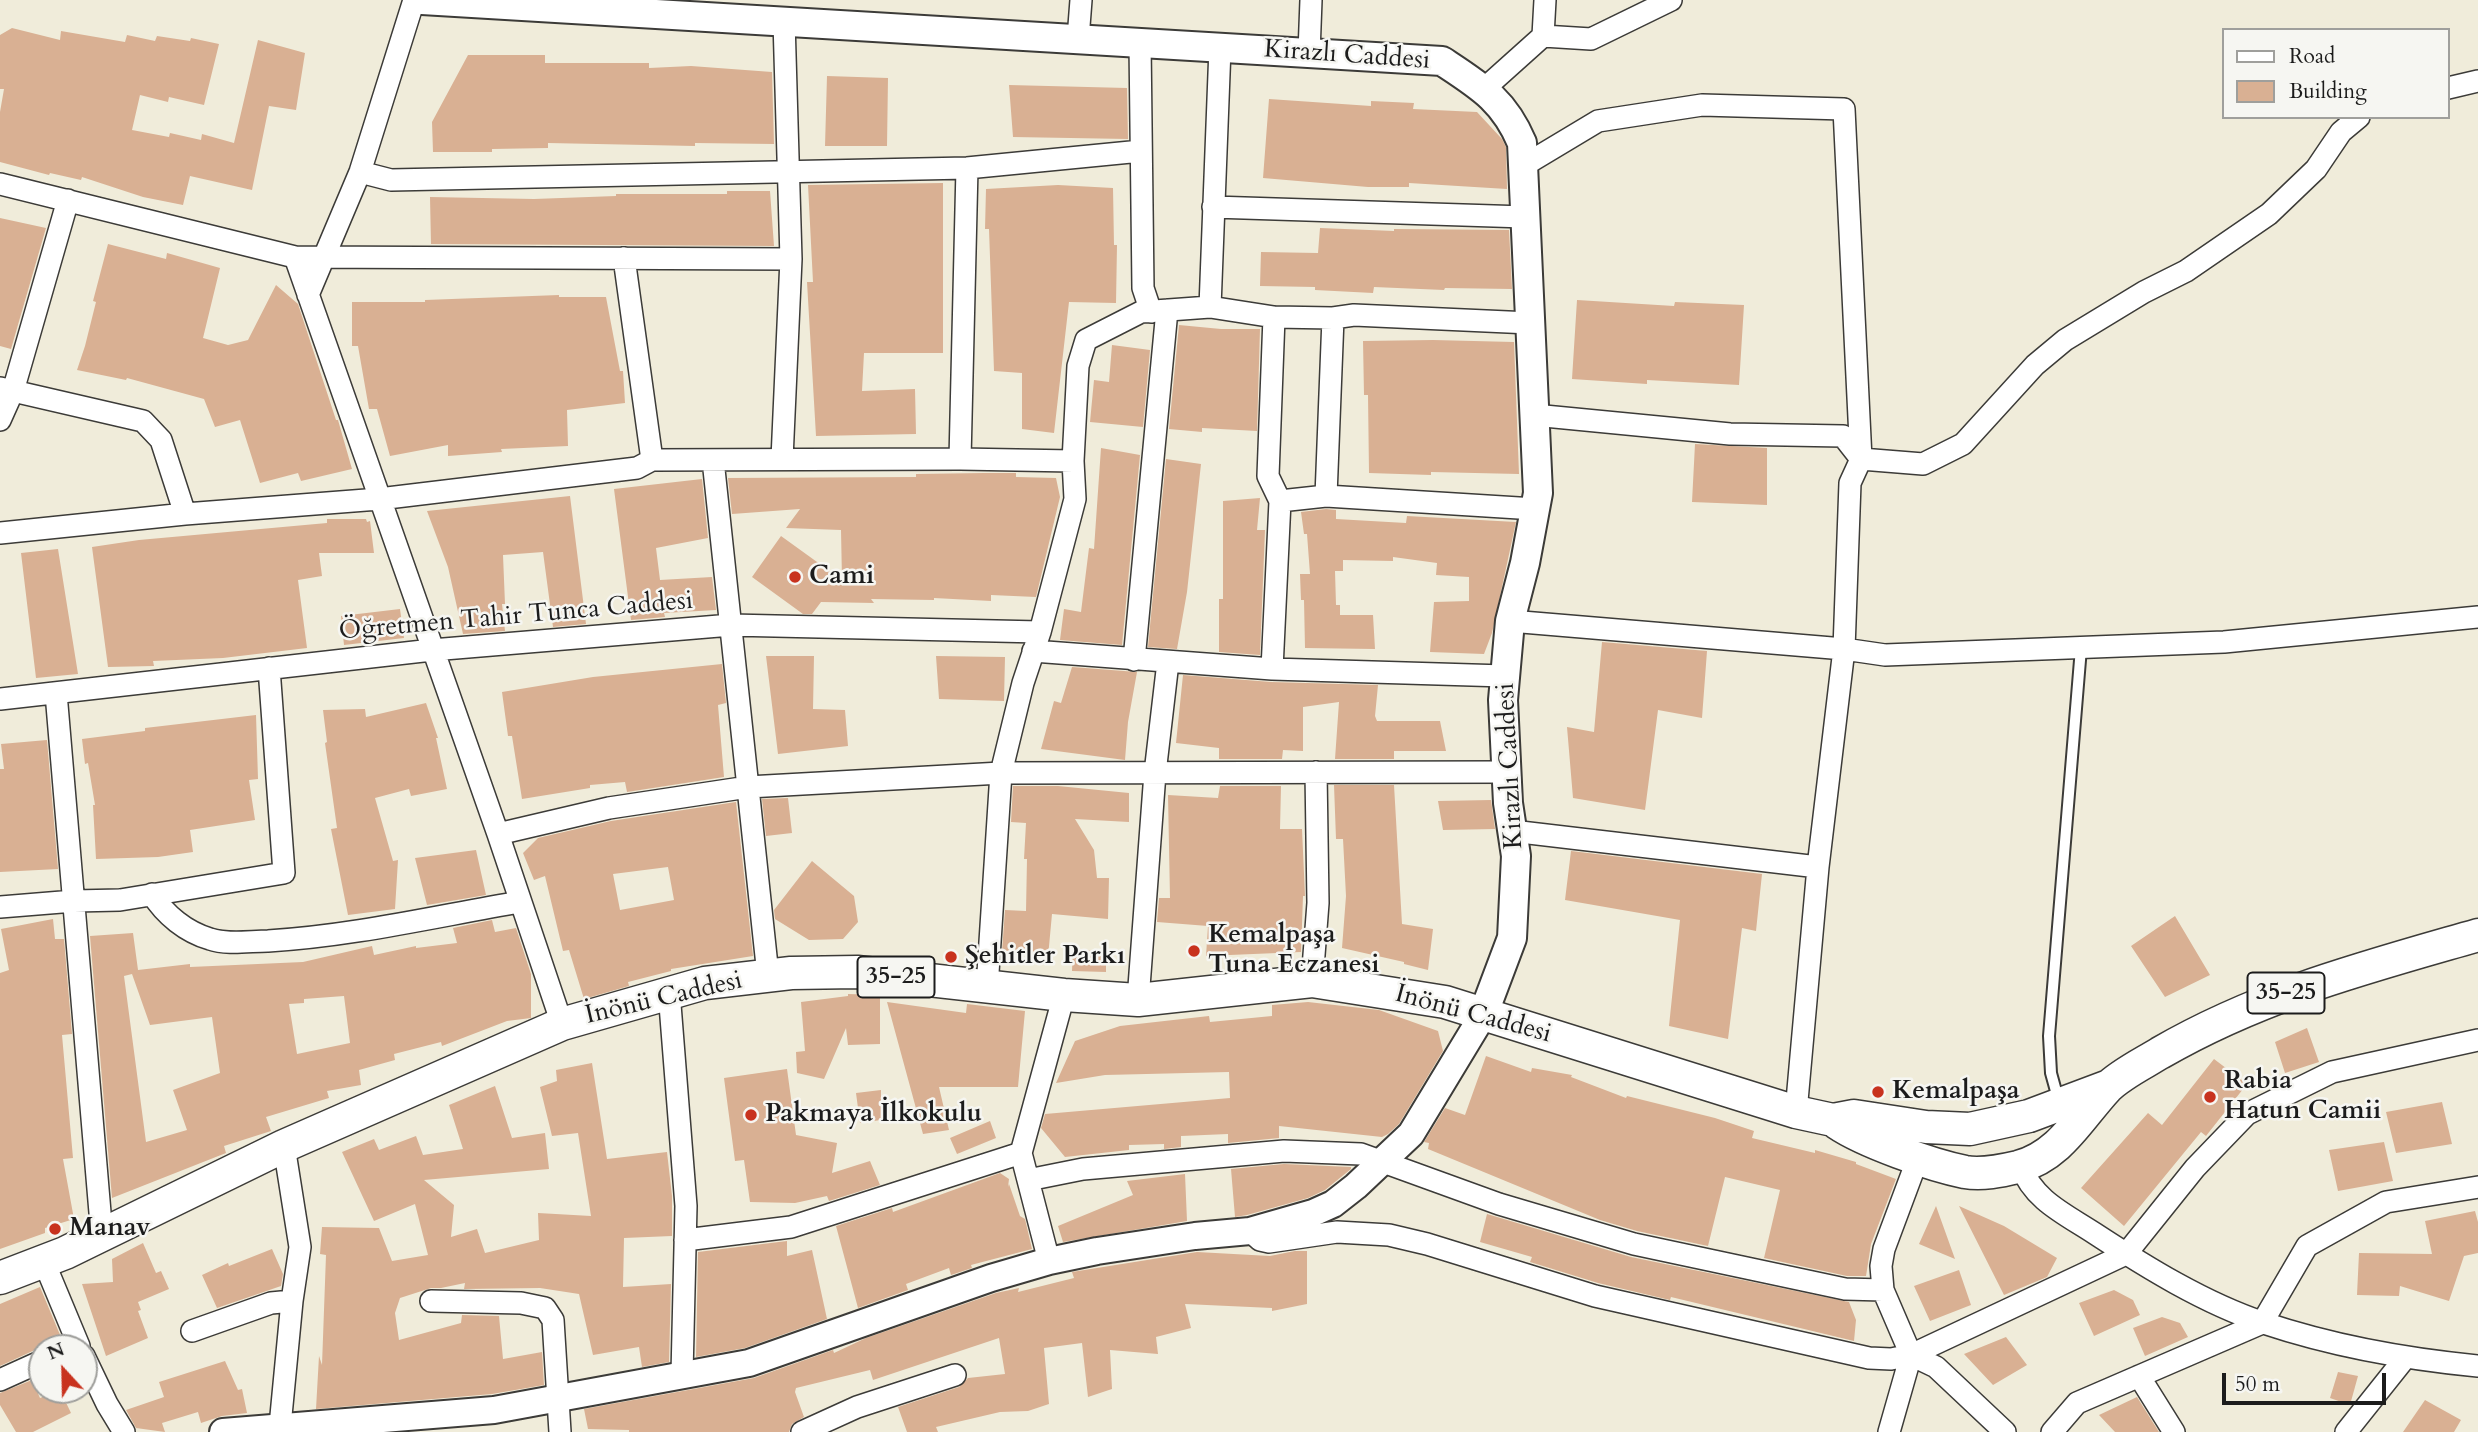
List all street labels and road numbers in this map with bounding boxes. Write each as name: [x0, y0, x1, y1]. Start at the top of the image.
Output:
street label: Kirazlı Caddesi: [1263, 35, 1431, 77]
street label: Öğretmen Tahir Tunca Caddesi: [338, 586, 694, 648]
street label: Kirazlı Caddesi: [1491, 682, 1531, 850]
road number: 35-25: [858, 957, 934, 998]
street label: İnönü Caddesi: [582, 966, 746, 1032]
road number: 35-25: [2248, 973, 2324, 1014]
street label: İnönü Caddesi: [1392, 979, 1554, 1051]

